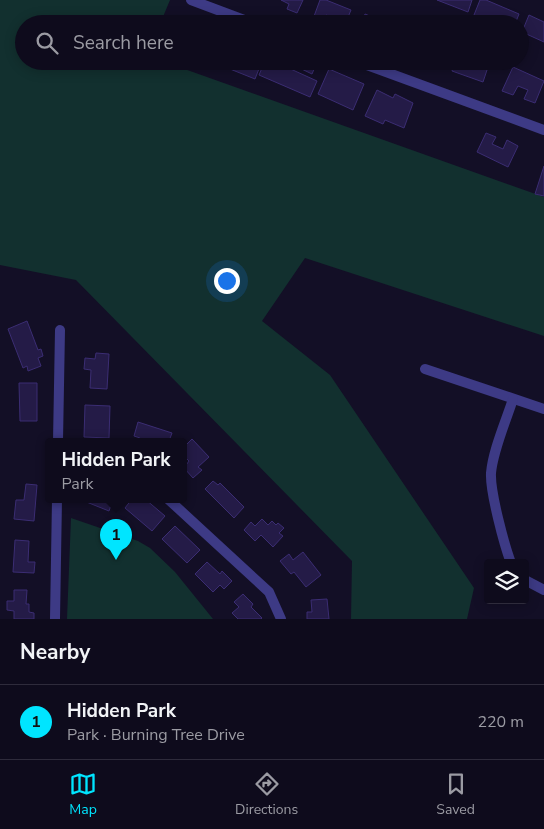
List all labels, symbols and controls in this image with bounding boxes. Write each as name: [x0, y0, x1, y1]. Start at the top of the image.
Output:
search box: [15, 15, 529, 70]
icon: search: [33, 29, 61, 57]
text: Search here: [73, 30, 174, 56]
your location: [214, 268, 240, 294]
popup: [45, 438, 187, 503]
text: Hidden Park: [62, 447, 170, 473]
text: Park: [62, 473, 94, 495]
pin: 1: [100, 519, 132, 560]
map controls: [484, 559, 529, 604]
button: layers: [484, 559, 529, 604]
text: Nearby: [20, 638, 90, 666]
text: Hidden Park: [67, 698, 176, 724]
text: 1: [31, 711, 41, 733]
text: 220 m: [477, 711, 524, 733]
text: Park · Burning Tree Drive: [67, 724, 245, 746]
tab: Map: [69, 770, 97, 819]
tab: Directions: [235, 770, 298, 819]
tab: Saved: [436, 770, 475, 819]

